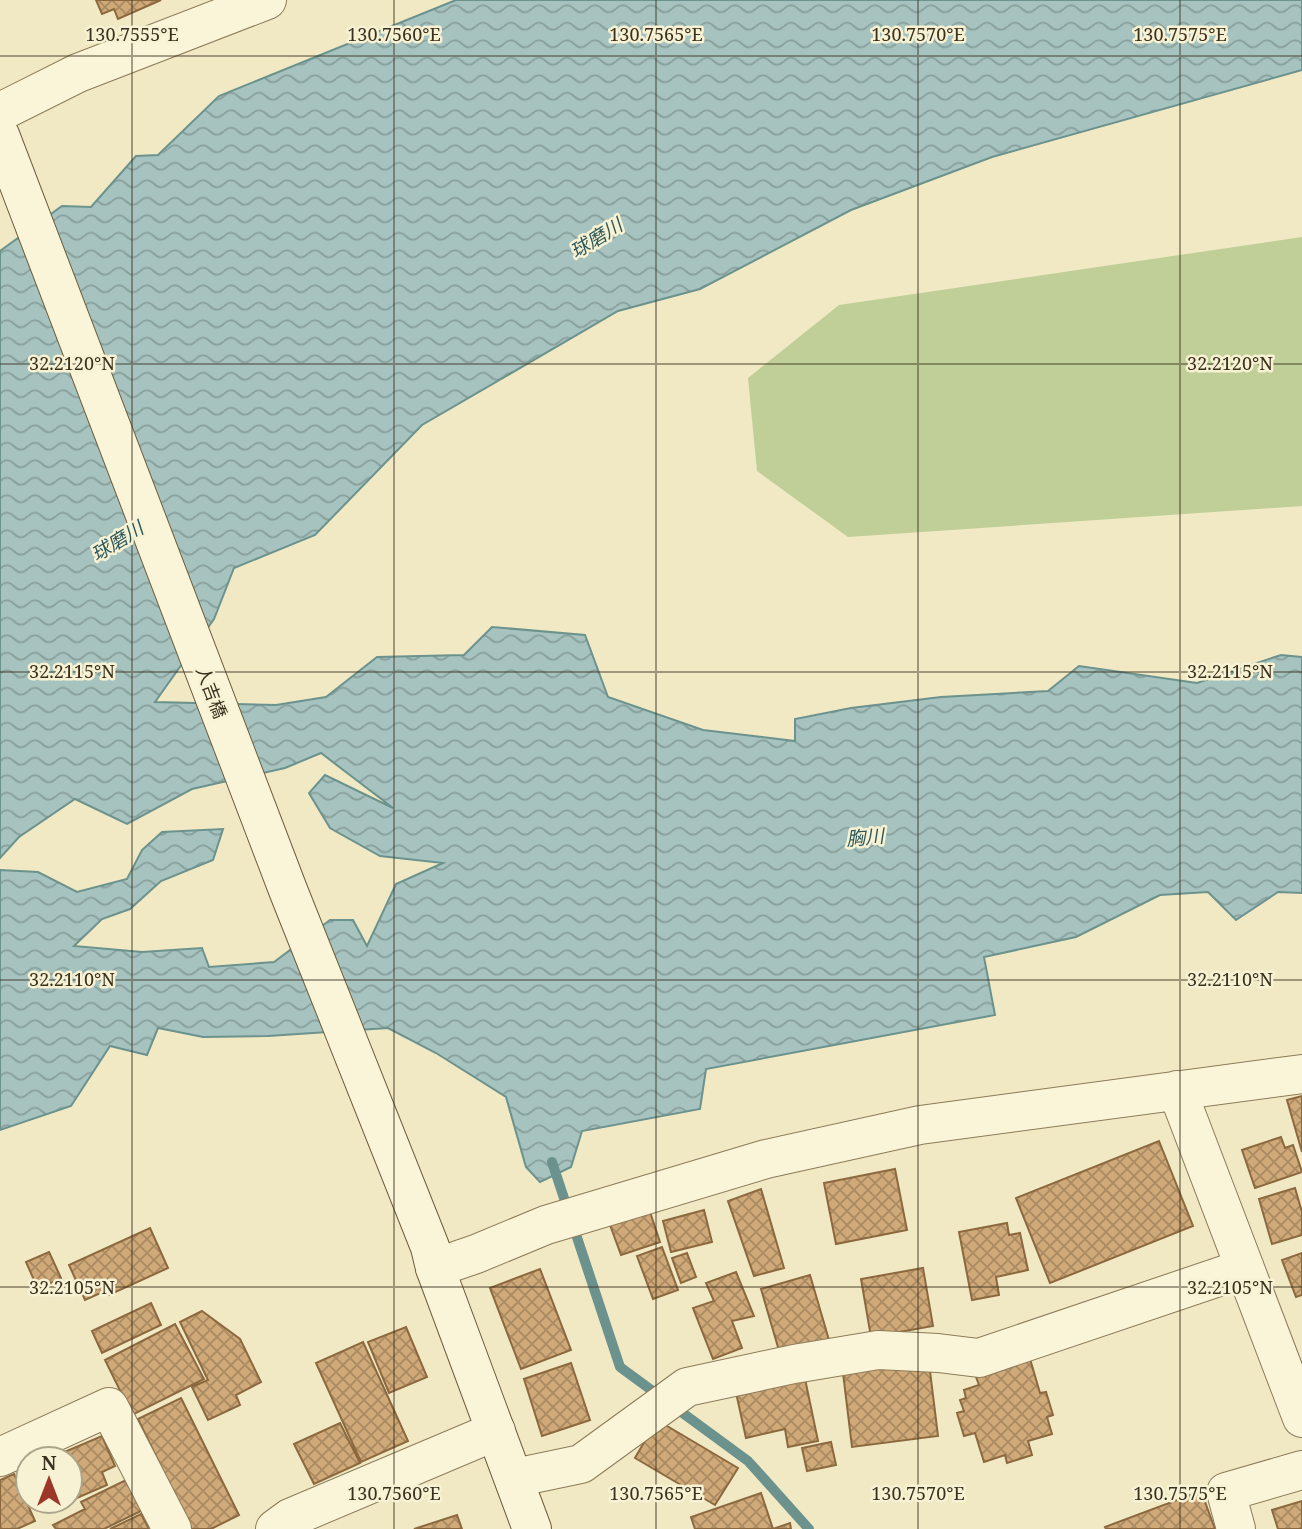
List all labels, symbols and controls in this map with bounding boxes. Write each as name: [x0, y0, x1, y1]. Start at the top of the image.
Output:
text: 130.7555°E: [85, 22, 179, 46]
text: 130.7560°E: [347, 22, 441, 46]
text: 130.7565°E: [609, 22, 703, 46]
text: 130.7570°E: [871, 22, 965, 46]
text: 130.7575°E: [1133, 22, 1227, 46]
water label: 球磨川: [565, 211, 629, 264]
text: 32.2120°N: [29, 351, 115, 375]
text: 32.2120°N: [1187, 351, 1273, 375]
water label: 球磨川: [86, 514, 150, 567]
text: 32.2115°N: [29, 659, 115, 683]
text: 32.2115°N: [1187, 659, 1273, 683]
street label: 人吉橋: [191, 662, 233, 722]
water label: 胸川: [845, 822, 887, 852]
text: 32.2110°N: [29, 967, 115, 991]
text: 32.2110°N: [1187, 967, 1273, 991]
text: 32.2105°N: [29, 1275, 115, 1299]
text: 32.2105°N: [1187, 1275, 1273, 1299]
north arrow: [14, 1445, 84, 1515]
text: N: [42, 1450, 57, 1476]
text: 130.7560°E: [347, 1481, 441, 1505]
text: 130.7565°E: [609, 1481, 703, 1505]
text: 130.7570°E: [871, 1481, 965, 1505]
text: 130.7575°E: [1133, 1481, 1227, 1505]

